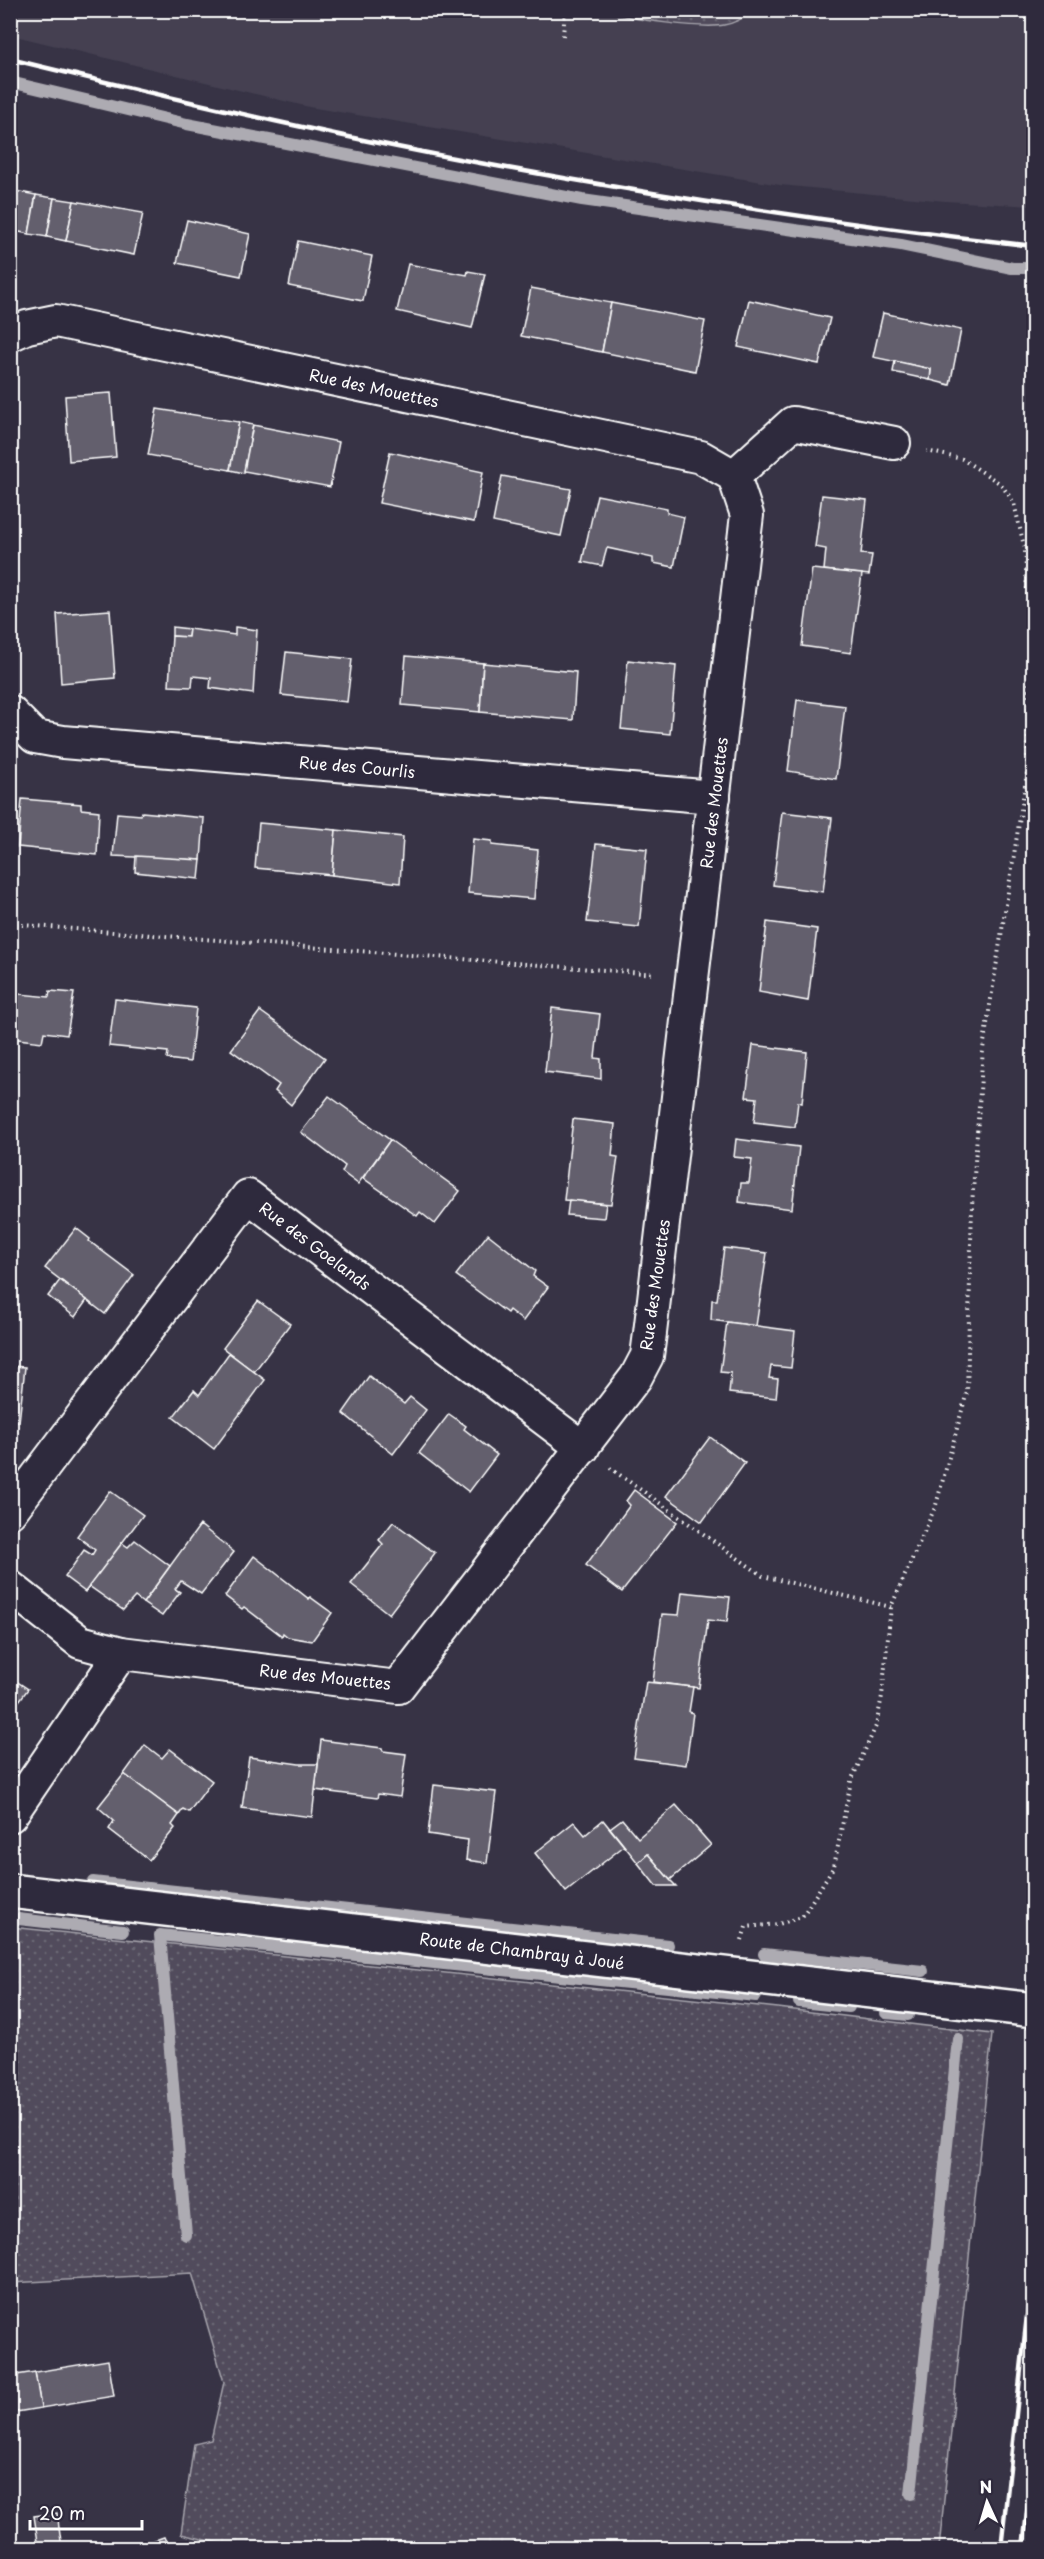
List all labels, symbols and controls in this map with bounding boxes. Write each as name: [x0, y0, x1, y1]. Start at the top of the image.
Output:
street label: Rue des Mouettes: [307, 362, 441, 412]
street label: Rue des Mouettes: [693, 736, 733, 870]
street label: Rue des Courlis: [298, 749, 416, 783]
street label: Rue des Goelands: [255, 1195, 376, 1295]
street label: Rue des Mouettes: [633, 1218, 675, 1352]
street label: Rue des Mouettes: [258, 1657, 392, 1695]
street label: Route de Chambray à Joué: [418, 1926, 626, 1975]
north arrow: [957, 2472, 1017, 2532]
text: N: [979, 2474, 993, 2498]
scale bar: [30, 2493, 142, 2531]
text: 20 m: [39, 2499, 85, 2526]

